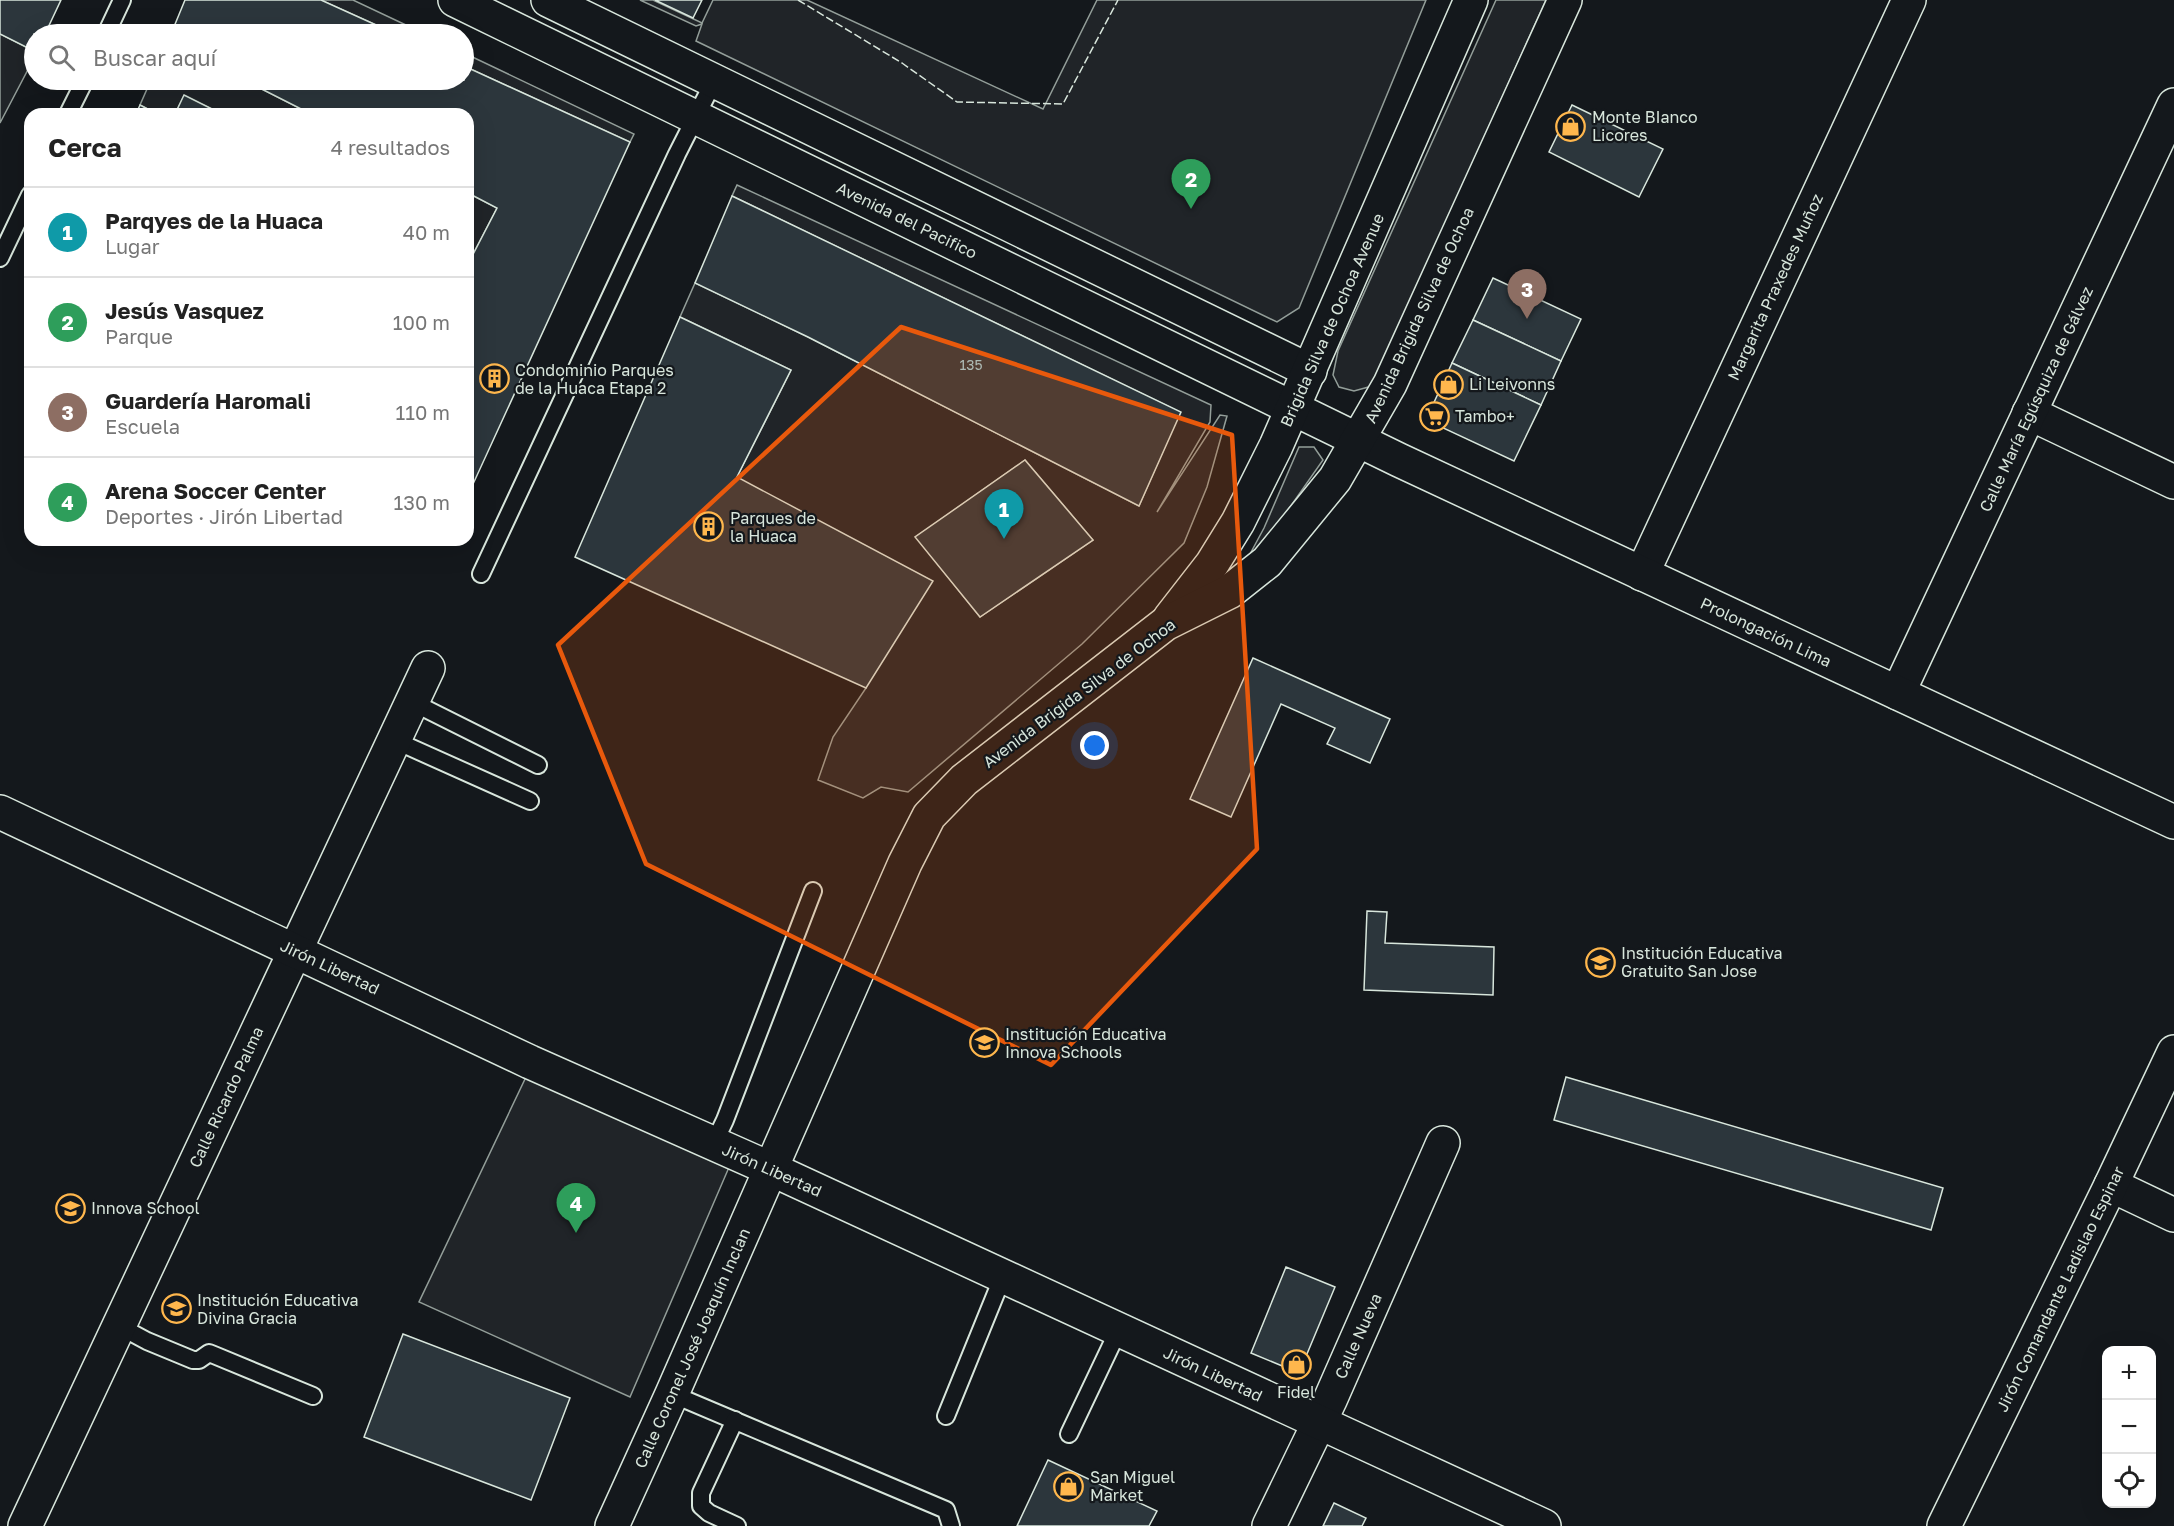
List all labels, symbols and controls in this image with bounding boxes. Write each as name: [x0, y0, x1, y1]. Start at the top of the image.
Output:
search box: [24, 24, 474, 90]
icon: search: [45, 41, 78, 74]
text: Buscar aquí: [93, 44, 216, 71]
place label: Monte BIanco Licores: [1592, 107, 1698, 145]
shop icon: Monte BIanco Licores: [1555, 110, 1587, 142]
text: Cerca: [48, 132, 122, 163]
text: 4 resultados: [331, 135, 450, 159]
pin: 2: [1172, 160, 1210, 209]
street label: Avenida del Pacifico: [834, 177, 980, 263]
street label: Margarita Praxedes Muñoz: [1723, 190, 1827, 384]
street label: Avenida Brigida Silva de Ochoa: [1360, 204, 1478, 426]
text: Parqyes de la Huaca: [105, 207, 323, 234]
street label: Brigida Silva de Ochoa Avenue: [1276, 210, 1388, 430]
text: 1: [62, 220, 73, 244]
text: 40 m: [403, 220, 450, 244]
text: Lugar: [105, 234, 160, 258]
pin: 3: [1508, 270, 1546, 319]
street label: Calle María Egúsquiza de Gálvez: [1975, 283, 2097, 515]
text: Jesús Vasquez: [105, 297, 264, 324]
text: 2: [61, 310, 74, 334]
text: 100 m: [393, 310, 450, 334]
text: Parque: [105, 324, 173, 348]
house number: 135: [959, 356, 983, 373]
place label: Condominio Parques de la Huaca Etapa 2: [515, 360, 674, 398]
building icon: Condominio Parques de la Huaca Etapa 2: [478, 363, 510, 395]
shop icon: Li Leivonns: [1432, 368, 1464, 400]
place label: Li Leivonns: [1469, 374, 1555, 394]
text: Guardería Haromali: [105, 387, 311, 414]
text: 3: [61, 400, 74, 424]
text: 110 m: [396, 400, 450, 424]
supermarket icon: Tambo+: [1418, 400, 1450, 432]
place label: Tambo+: [1455, 406, 1515, 426]
text: Escuela: [105, 414, 180, 438]
text: Arena Soccer Center: [105, 477, 326, 504]
text: 4: [61, 490, 74, 514]
text: 130 m: [394, 490, 450, 514]
pin: 1: [984, 490, 1024, 539]
text: Deportes · Jirón Libertad: [105, 504, 343, 528]
place label: Parques de la Huaca: [730, 508, 816, 546]
building icon: Parques de la Huaca: [693, 511, 725, 543]
street label: Prolongación Lima: [1697, 593, 1835, 671]
street label: Avenida Brigida Silva de Ochoa: [979, 614, 1179, 772]
your location: [1080, 731, 1109, 760]
street label: Jirón Libertad: [277, 935, 383, 999]
place label: Institución Educativa Gratuito San Jose: [1621, 943, 1783, 981]
school or university icon: Institución Educativa Gratuito San Jose: [1584, 946, 1616, 978]
street label: Calle Ricardo Palma: [185, 1023, 267, 1171]
place label: Institución Educativa Innova Schools: [1005, 1024, 1167, 1062]
school or university icon: Institución Educativa Innova Schools: [968, 1027, 1000, 1059]
street label: Jirón Libertad: [719, 1139, 825, 1201]
street label: Jirón Comandante Ladislao Espinar: [1992, 1163, 2128, 1415]
pin: 4: [556, 1184, 596, 1233]
school or university icon: Innova School: [54, 1192, 86, 1224]
place label: Innova School: [91, 1198, 200, 1218]
street label: Calle Coronel José Joaquín Inclan: [630, 1225, 754, 1471]
place label: Institución Educativa Divina Gracia: [197, 1290, 359, 1328]
street label: Calle Nueva: [1330, 1290, 1386, 1382]
school or university icon: Institución Educativa Divina Gracia: [160, 1293, 192, 1325]
street label: Jirón Libertad: [1160, 1342, 1266, 1406]
map controls: [2102, 1346, 2156, 1508]
button: +: [2102, 1346, 2156, 1400]
shop icon: Fidel: [1280, 1348, 1312, 1380]
place label: Fidel: [1277, 1382, 1315, 1402]
button: −: [2102, 1400, 2156, 1454]
button: locate: [2102, 1454, 2156, 1508]
place label: San Miguel Market: [1090, 1467, 1175, 1505]
shop icon: San Miguel Market: [1053, 1470, 1085, 1502]

